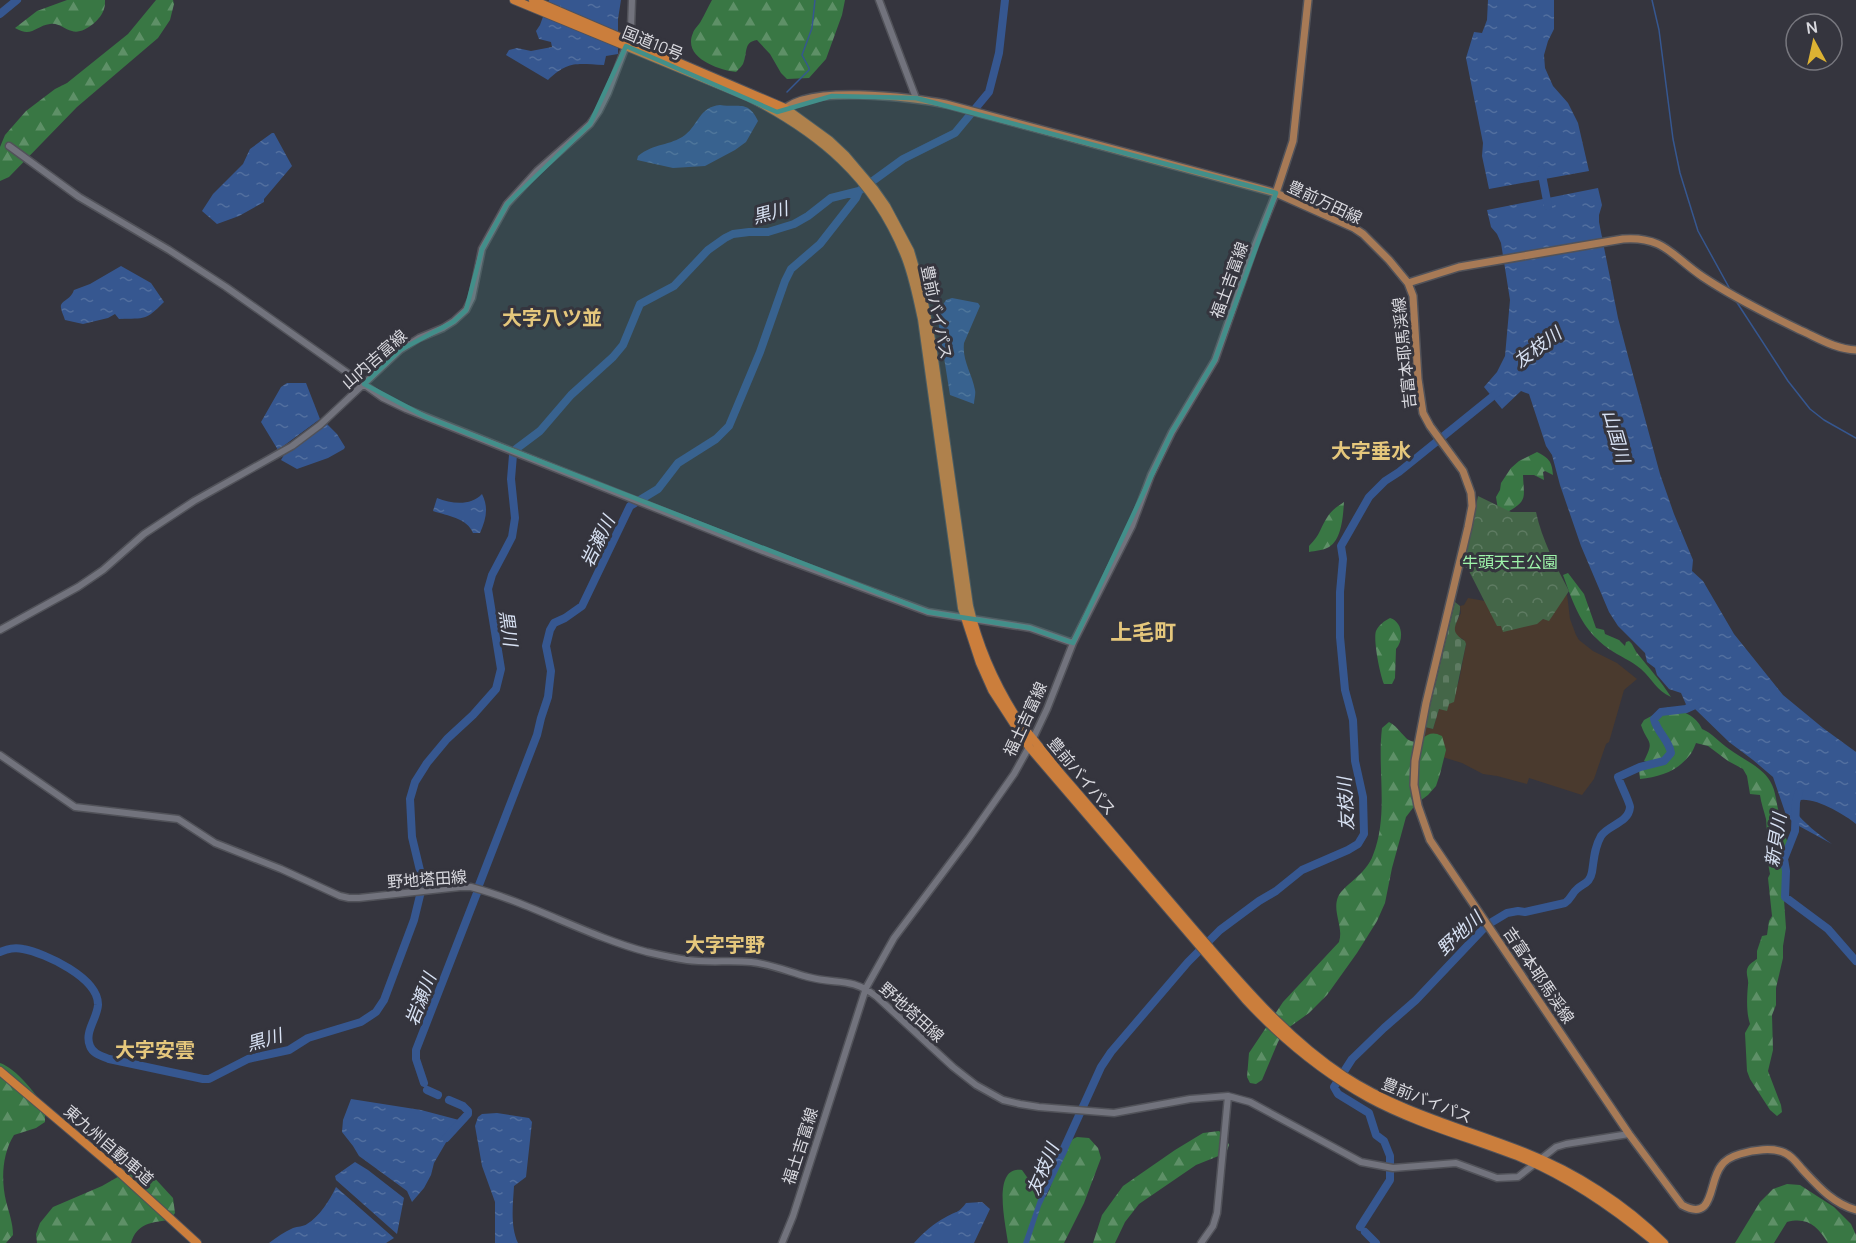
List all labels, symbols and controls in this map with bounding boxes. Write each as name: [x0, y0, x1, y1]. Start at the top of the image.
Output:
north arrow: [1784, 12, 1844, 72]
text: N: [1805, 15, 1819, 39]
street label: 国道10号: [619, 21, 687, 65]
street label: 豊前万田線: [1284, 175, 1366, 229]
water label: 黒川: [750, 195, 792, 228]
street label: 福土吉富線: [1205, 239, 1253, 321]
street label: 豊前バイパス: [916, 263, 958, 361]
street label: 吉富本耶馬渓線: [1387, 296, 1421, 410]
district label: 大字八ツ並: [502, 304, 602, 331]
water label: 友枝川: [1508, 320, 1567, 373]
street label: 山内吉富線: [337, 324, 411, 394]
water label: 山国川: [1598, 407, 1637, 467]
district label: 大字垂水: [1331, 437, 1411, 464]
water label: 岩瀬川: [574, 510, 620, 571]
park label: 牛頭天王公園: [1462, 551, 1558, 573]
water label: 黒川: [495, 609, 524, 649]
district label: 上毛町: [1110, 617, 1176, 647]
street label: 福土吉富線: [998, 678, 1052, 760]
street label: 豊前バイパス: [1043, 732, 1121, 820]
water label: 友枝川: [1331, 774, 1358, 832]
water label: 新貝川: [1759, 809, 1791, 869]
street label: 野地塔田線: [386, 865, 468, 893]
water label: 野地川: [1431, 904, 1488, 960]
street label: 吉富本耶馬渓線: [1499, 922, 1579, 1028]
district label: 大字宇野: [685, 931, 765, 958]
water label: 岩瀬川: [399, 968, 442, 1029]
street label: 野地塔田線: [875, 977, 949, 1047]
water label: 黒川: [243, 1022, 287, 1055]
district label: 大字安雲: [115, 1036, 195, 1063]
street label: 豊前バイパス: [1379, 1072, 1475, 1128]
street label: 東九州自動車道: [60, 1100, 158, 1190]
street label: 福土吉富線: [777, 1105, 823, 1187]
water label: 友枝川: [1020, 1138, 1064, 1199]

